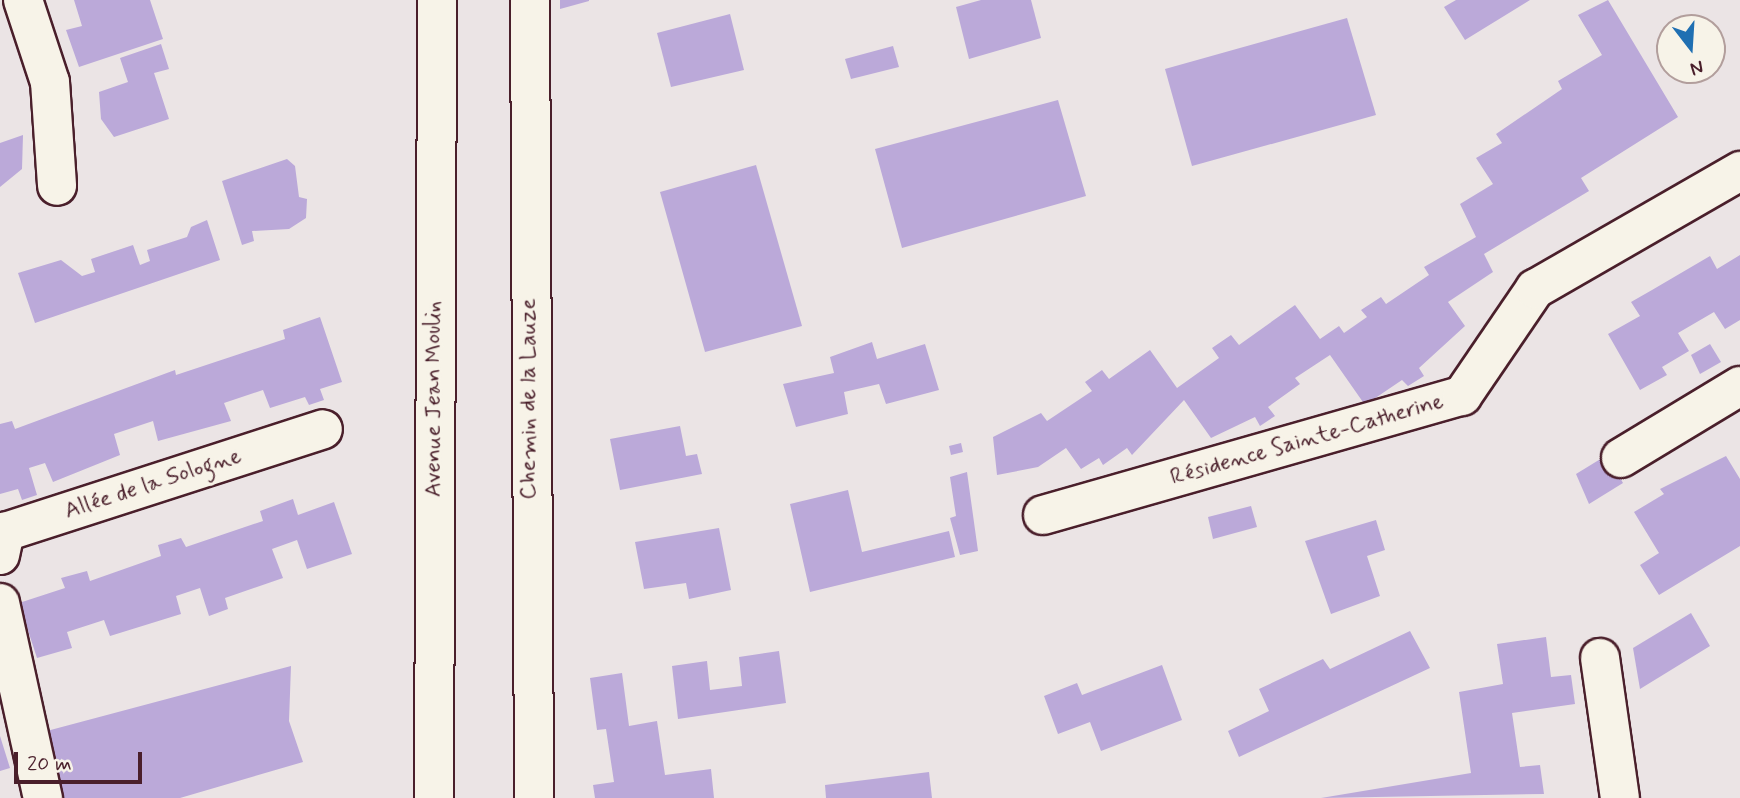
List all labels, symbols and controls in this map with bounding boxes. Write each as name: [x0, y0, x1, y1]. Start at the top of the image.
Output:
north arrow: [1656, 14, 1726, 84]
text: N: [1687, 54, 1706, 81]
street label: Avenue Jean Moulin: [420, 301, 448, 497]
street label: Chemin de la Lauze: [515, 301, 543, 497]
street label: Résidence Sainte-Catherine: [1170, 389, 1444, 491]
street label: Allée de la Sologne: [64, 444, 242, 524]
scale bar: [18, 738, 145, 782]
text: 20 m: [27, 750, 72, 778]

